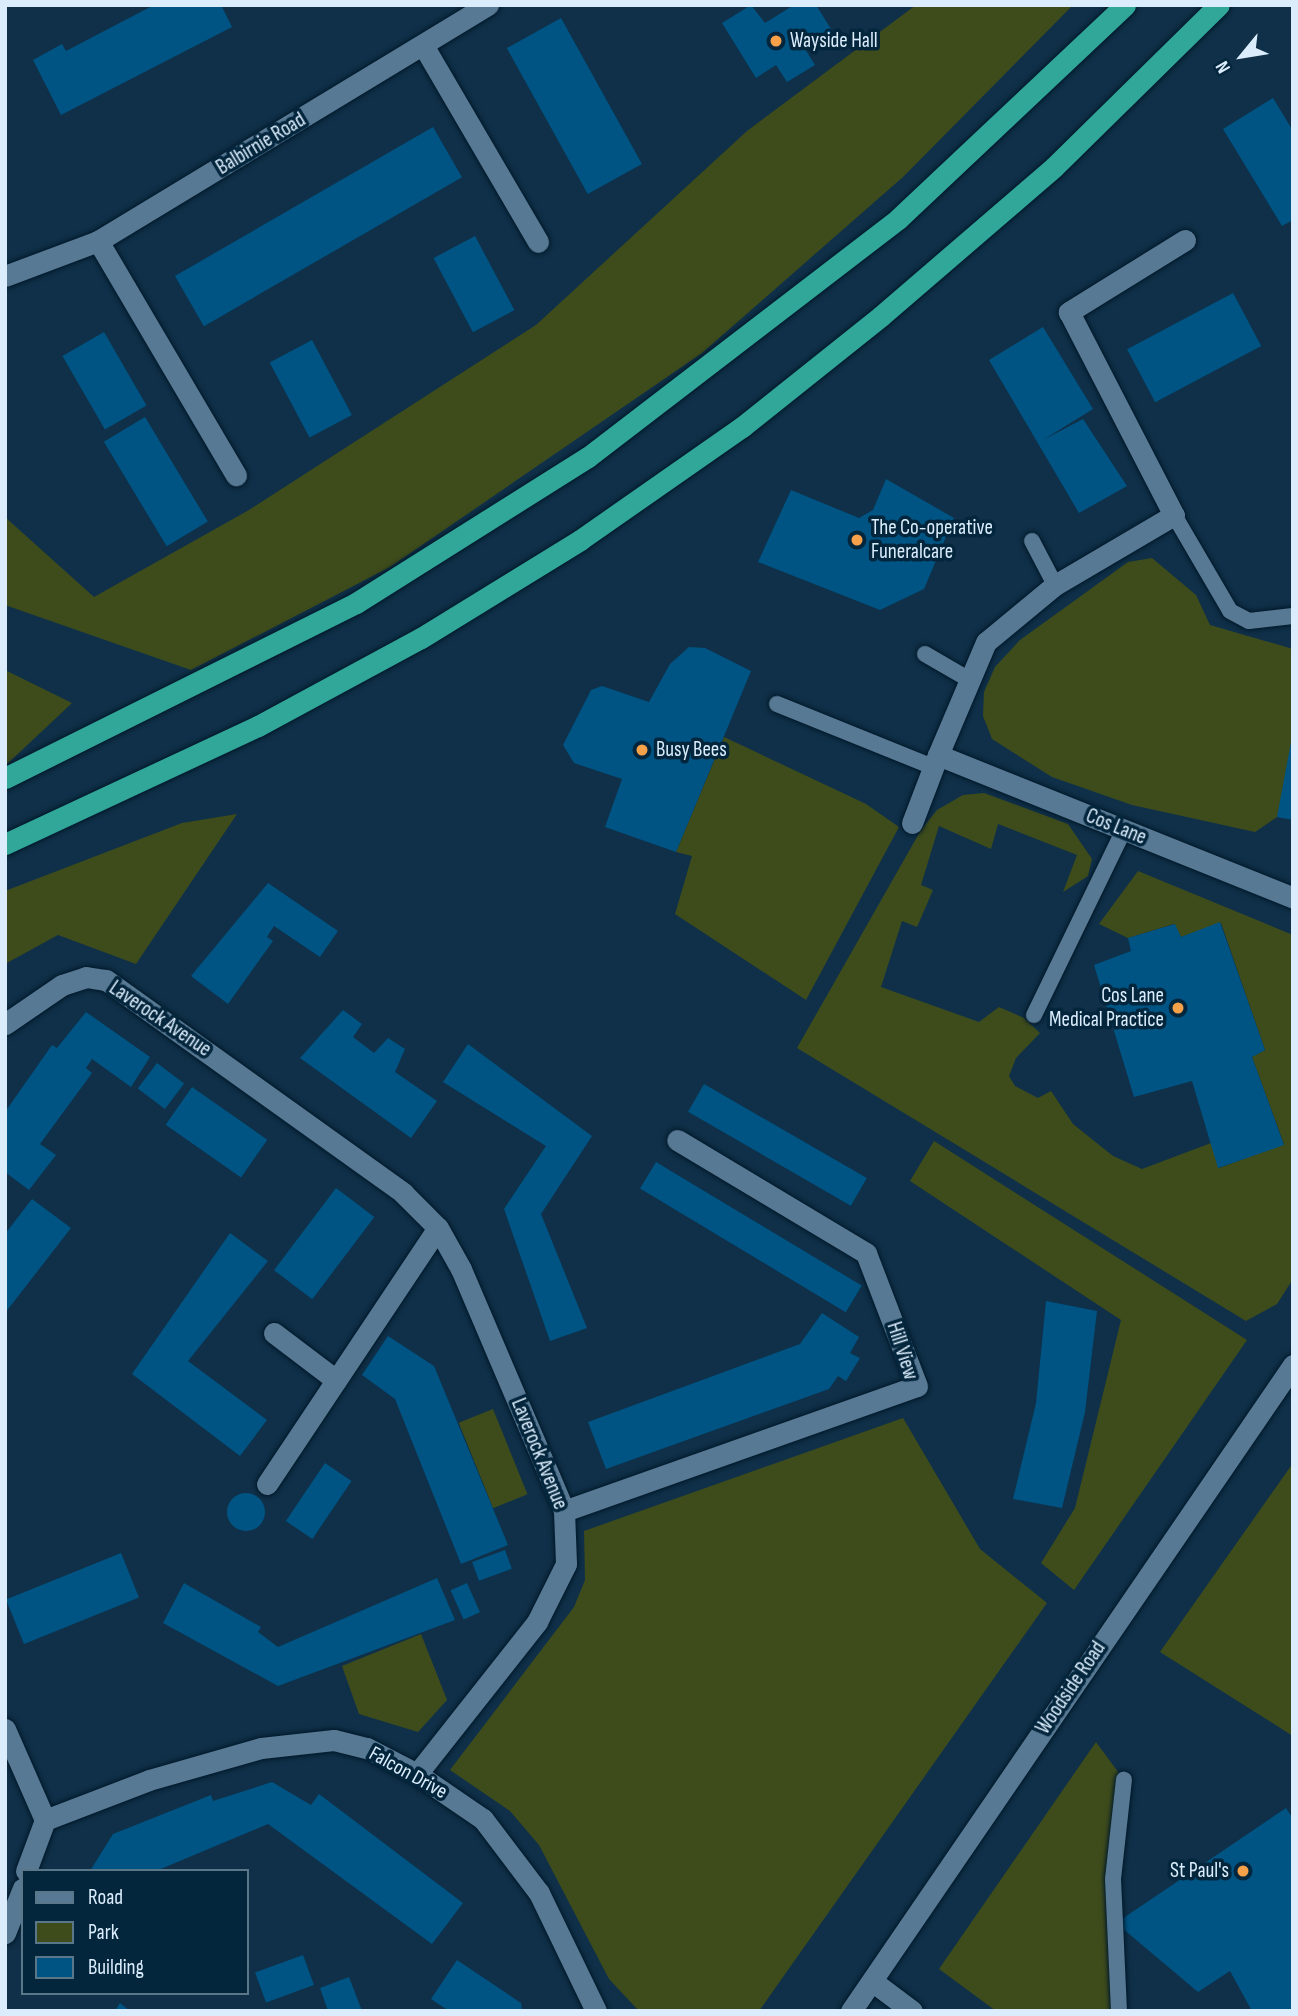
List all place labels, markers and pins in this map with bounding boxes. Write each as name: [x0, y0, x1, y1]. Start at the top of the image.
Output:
place label: Wayside Hall: [790, 28, 878, 54]
marker: Wayside Hall: [768, 33, 784, 49]
place label: The Co-operative Funeralcare: [871, 515, 993, 565]
marker: The Co-operative Funeralcare: [849, 532, 865, 548]
place label: Busy Bees: [656, 737, 727, 763]
marker: Busy Bees: [634, 742, 650, 758]
place label: Cos Lane Medical Practice: [1049, 983, 1164, 1033]
marker: Cos Lane Medical Practice: [1170, 1000, 1186, 1016]
place label: St Paul's: [1170, 1858, 1229, 1884]
marker: St Paul's: [1235, 1863, 1251, 1879]

